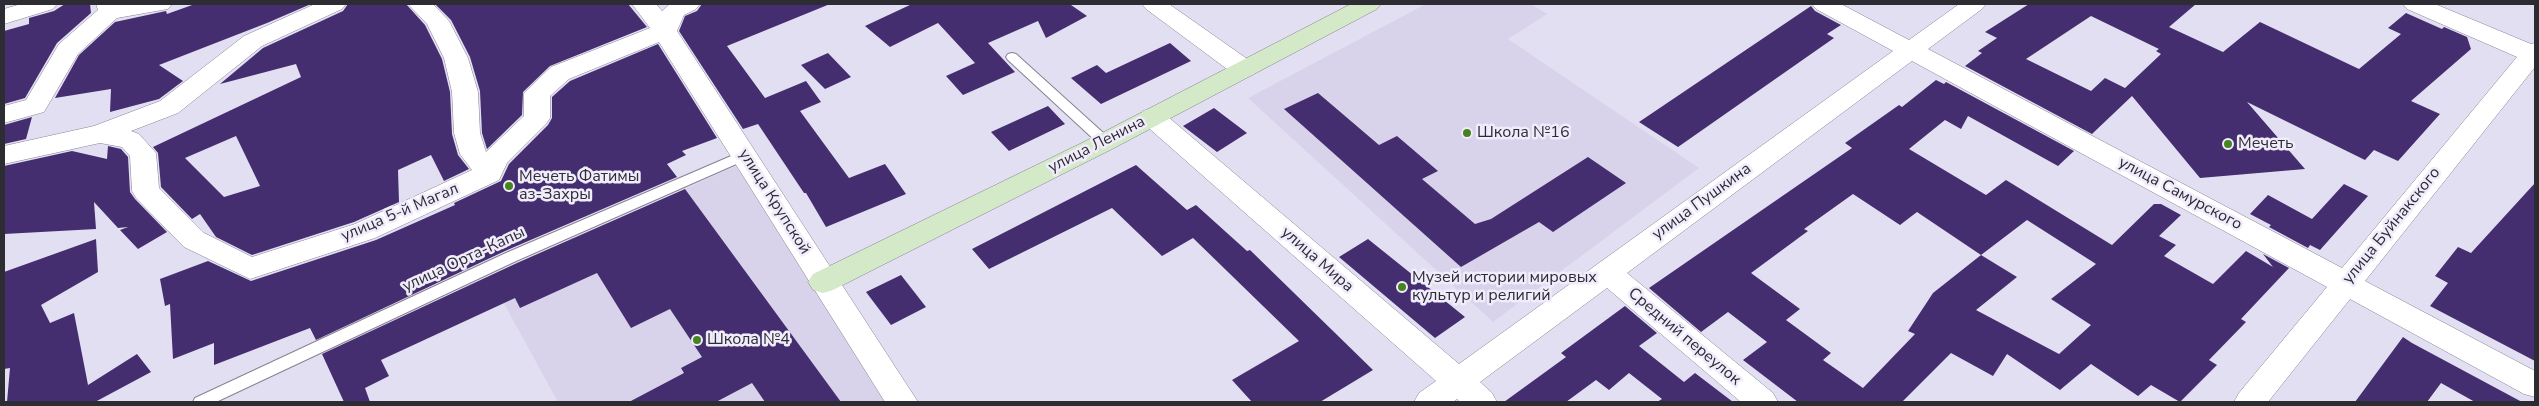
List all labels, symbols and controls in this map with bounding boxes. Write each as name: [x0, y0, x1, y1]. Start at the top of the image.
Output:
street label: улица Ленина: [1045, 112, 1149, 178]
place label: Школа №16: [1477, 123, 1570, 143]
marker: Школа №16: [1461, 127, 1473, 139]
place label: Мечеть: [2238, 134, 2294, 154]
marker: Мечеть: [2222, 138, 2234, 150]
street label: улица Крупской: [734, 146, 814, 258]
street label: улица Самурского: [2115, 153, 2245, 235]
street label: улица Пушкина: [1649, 160, 1755, 244]
street label: улица Буйнакского: [2339, 164, 2445, 288]
place label: Мечеть Фатимы аз-Захры: [519, 167, 639, 205]
street label: улица 5-й Магал: [338, 180, 462, 246]
marker: Мечеть Фатимы аз-Захры: [503, 180, 515, 192]
street label: улица Орта-Капы: [400, 223, 528, 297]
street label: улица Мира: [1277, 223, 1357, 297]
place label: Музей истории мировых культур и религий: [1412, 268, 1597, 306]
marker: Музей истории мировых культур и религий: [1396, 281, 1408, 293]
street label: Средний переулок: [1624, 284, 1744, 390]
place label: Школа №4: [707, 330, 790, 350]
marker: Школа №4: [691, 334, 703, 346]

